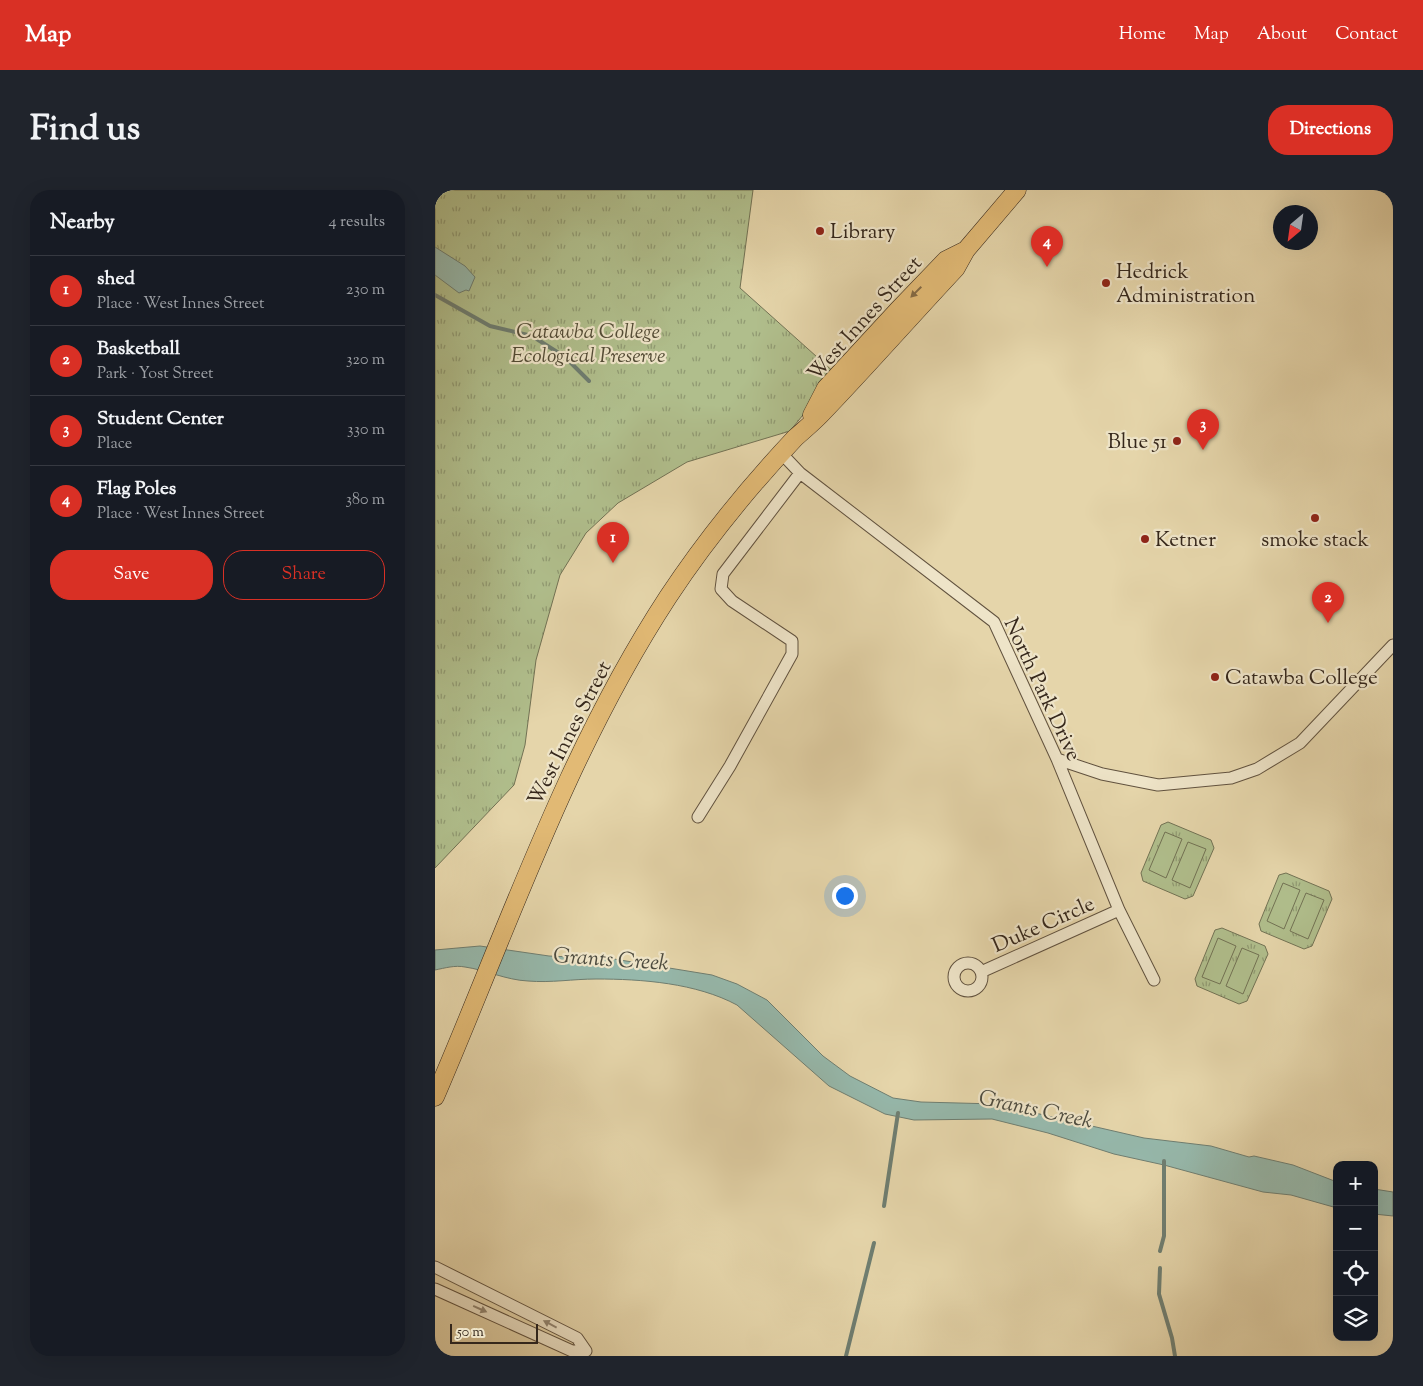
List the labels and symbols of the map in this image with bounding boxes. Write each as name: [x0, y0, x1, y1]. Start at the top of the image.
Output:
north arrow: [1273, 205, 1318, 250]
place label: Library: [830, 218, 896, 248]
marker: Library: [814, 225, 826, 237]
pin: 4: [1031, 226, 1063, 267]
street label: West Innes Street: [801, 250, 930, 389]
place label: Hedrick Administration: [1116, 258, 1255, 312]
marker: Hedrick Administration: [1100, 277, 1112, 289]
one-way arrow: [910, 286, 922, 298]
park label: Catawba College Ecological Preserve: [511, 318, 665, 372]
pin: 3: [1187, 409, 1219, 450]
place label: Blue 51: [1108, 428, 1167, 458]
marker: Blue 51: [1171, 435, 1183, 447]
marker: smoke stack: [1309, 512, 1321, 524]
pin: 1: [597, 522, 629, 563]
place label: Ketner: [1155, 526, 1216, 556]
place label: smoke stack: [1261, 526, 1369, 556]
marker: Ketner: [1139, 533, 1151, 545]
pin: 2: [1312, 582, 1344, 623]
street label: North Park Drive: [995, 613, 1088, 766]
street label: West Innes Street: [521, 656, 620, 812]
place label: Catawba College: [1225, 664, 1378, 694]
marker: Catawba College: [1209, 671, 1221, 683]
your location: [832, 883, 858, 909]
street label: Duke Circle: [988, 890, 1100, 962]
water label: Grants Creek: [552, 941, 670, 981]
water label: Grants Creek: [975, 1083, 1095, 1139]
one-way arrow: [473, 1305, 487, 1313]
one-way arrow: [543, 1320, 557, 1328]
scale bar: [450, 1321, 537, 1344]

